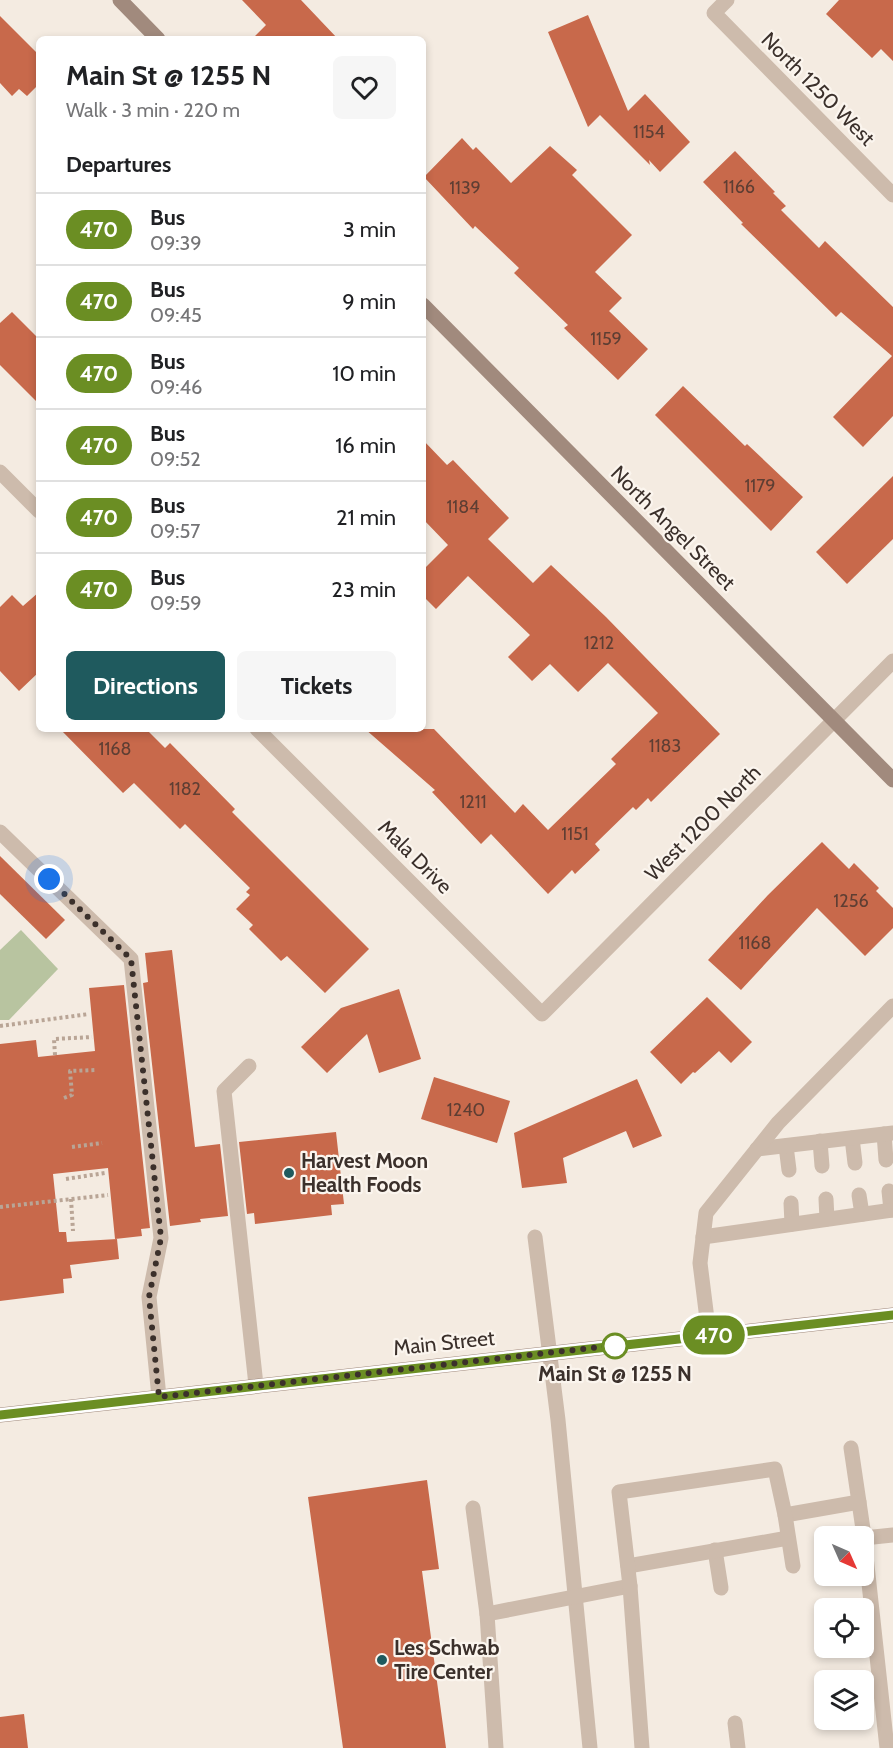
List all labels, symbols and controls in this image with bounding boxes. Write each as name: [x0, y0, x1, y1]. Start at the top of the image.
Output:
street label: North 1250 West: [756, 27, 880, 151]
button: heart: [333, 56, 396, 119]
text: Main St @ 1255 N: [66, 58, 271, 92]
text: Walk · 3 min · 220 m: [66, 98, 240, 122]
house number: 1154: [633, 121, 665, 143]
text: Departures: [66, 151, 171, 178]
house number: 1166: [723, 176, 755, 198]
house number: 1139: [449, 177, 481, 199]
text: Bus: [150, 204, 185, 231]
text: 3 min: [343, 216, 396, 243]
text: 470: [80, 217, 118, 242]
text: 09:39: [150, 231, 202, 255]
text: Bus: [150, 276, 185, 303]
text: 9 min: [342, 288, 396, 315]
text: 470: [80, 289, 118, 314]
text: 09:45: [150, 303, 202, 327]
house number: 1159: [590, 328, 622, 350]
text: Bus: [150, 348, 185, 375]
text: 10 min: [332, 360, 396, 387]
text: 470: [80, 361, 118, 386]
text: 09:46: [150, 375, 202, 399]
text: Bus: [150, 420, 185, 447]
text: 16 min: [335, 432, 396, 459]
text: 470: [80, 433, 118, 458]
text: 09:52: [150, 447, 201, 471]
street label: North Angel Street: [606, 460, 741, 595]
house number: 1179: [744, 475, 776, 497]
text: Bus: [150, 492, 185, 519]
house number: 1184: [446, 496, 480, 518]
text: 21 min: [336, 504, 396, 531]
text: 470: [80, 505, 118, 530]
text: 09:57: [150, 519, 200, 543]
text: Bus: [150, 564, 185, 591]
text: 23 min: [331, 576, 396, 603]
text: 470: [80, 577, 118, 602]
text: 09:59: [150, 591, 202, 615]
house number: 1212: [584, 632, 614, 654]
button: Directions: [66, 651, 225, 720]
button: Tickets: [237, 651, 396, 720]
house number: 1183: [649, 735, 681, 757]
house number: 1168: [99, 738, 131, 760]
street label: West 1200 North: [640, 760, 766, 886]
house number: 1182: [169, 778, 201, 800]
house number: 1211: [459, 791, 487, 813]
street label: Mala Drive: [373, 815, 458, 899]
house number: 1151: [561, 823, 589, 845]
your location: [34, 864, 64, 894]
house number: 1256: [833, 890, 869, 912]
house number: 1168: [739, 932, 771, 954]
house number: 1240: [447, 1099, 485, 1121]
place label: Harvest Moon Health Foods: [301, 1148, 428, 1197]
marker: Harvest Moon Health Foods: [282, 1166, 296, 1180]
line badge: 470: [680, 1316, 748, 1354]
text: 470: [695, 1323, 733, 1348]
street label: Main Street: [392, 1325, 496, 1360]
marker: Main St @ 1255 N: [602, 1333, 628, 1359]
place label: Main St @ 1255 N: [538, 1361, 692, 1386]
north arrow: [814, 1526, 874, 1586]
map controls: [814, 1526, 874, 1730]
button: locate: [814, 1598, 874, 1658]
place label: Les Schwab Tire Center: [394, 1635, 500, 1684]
marker: Les Schwab Tire Center: [375, 1653, 389, 1667]
button: layers: [814, 1670, 874, 1730]

